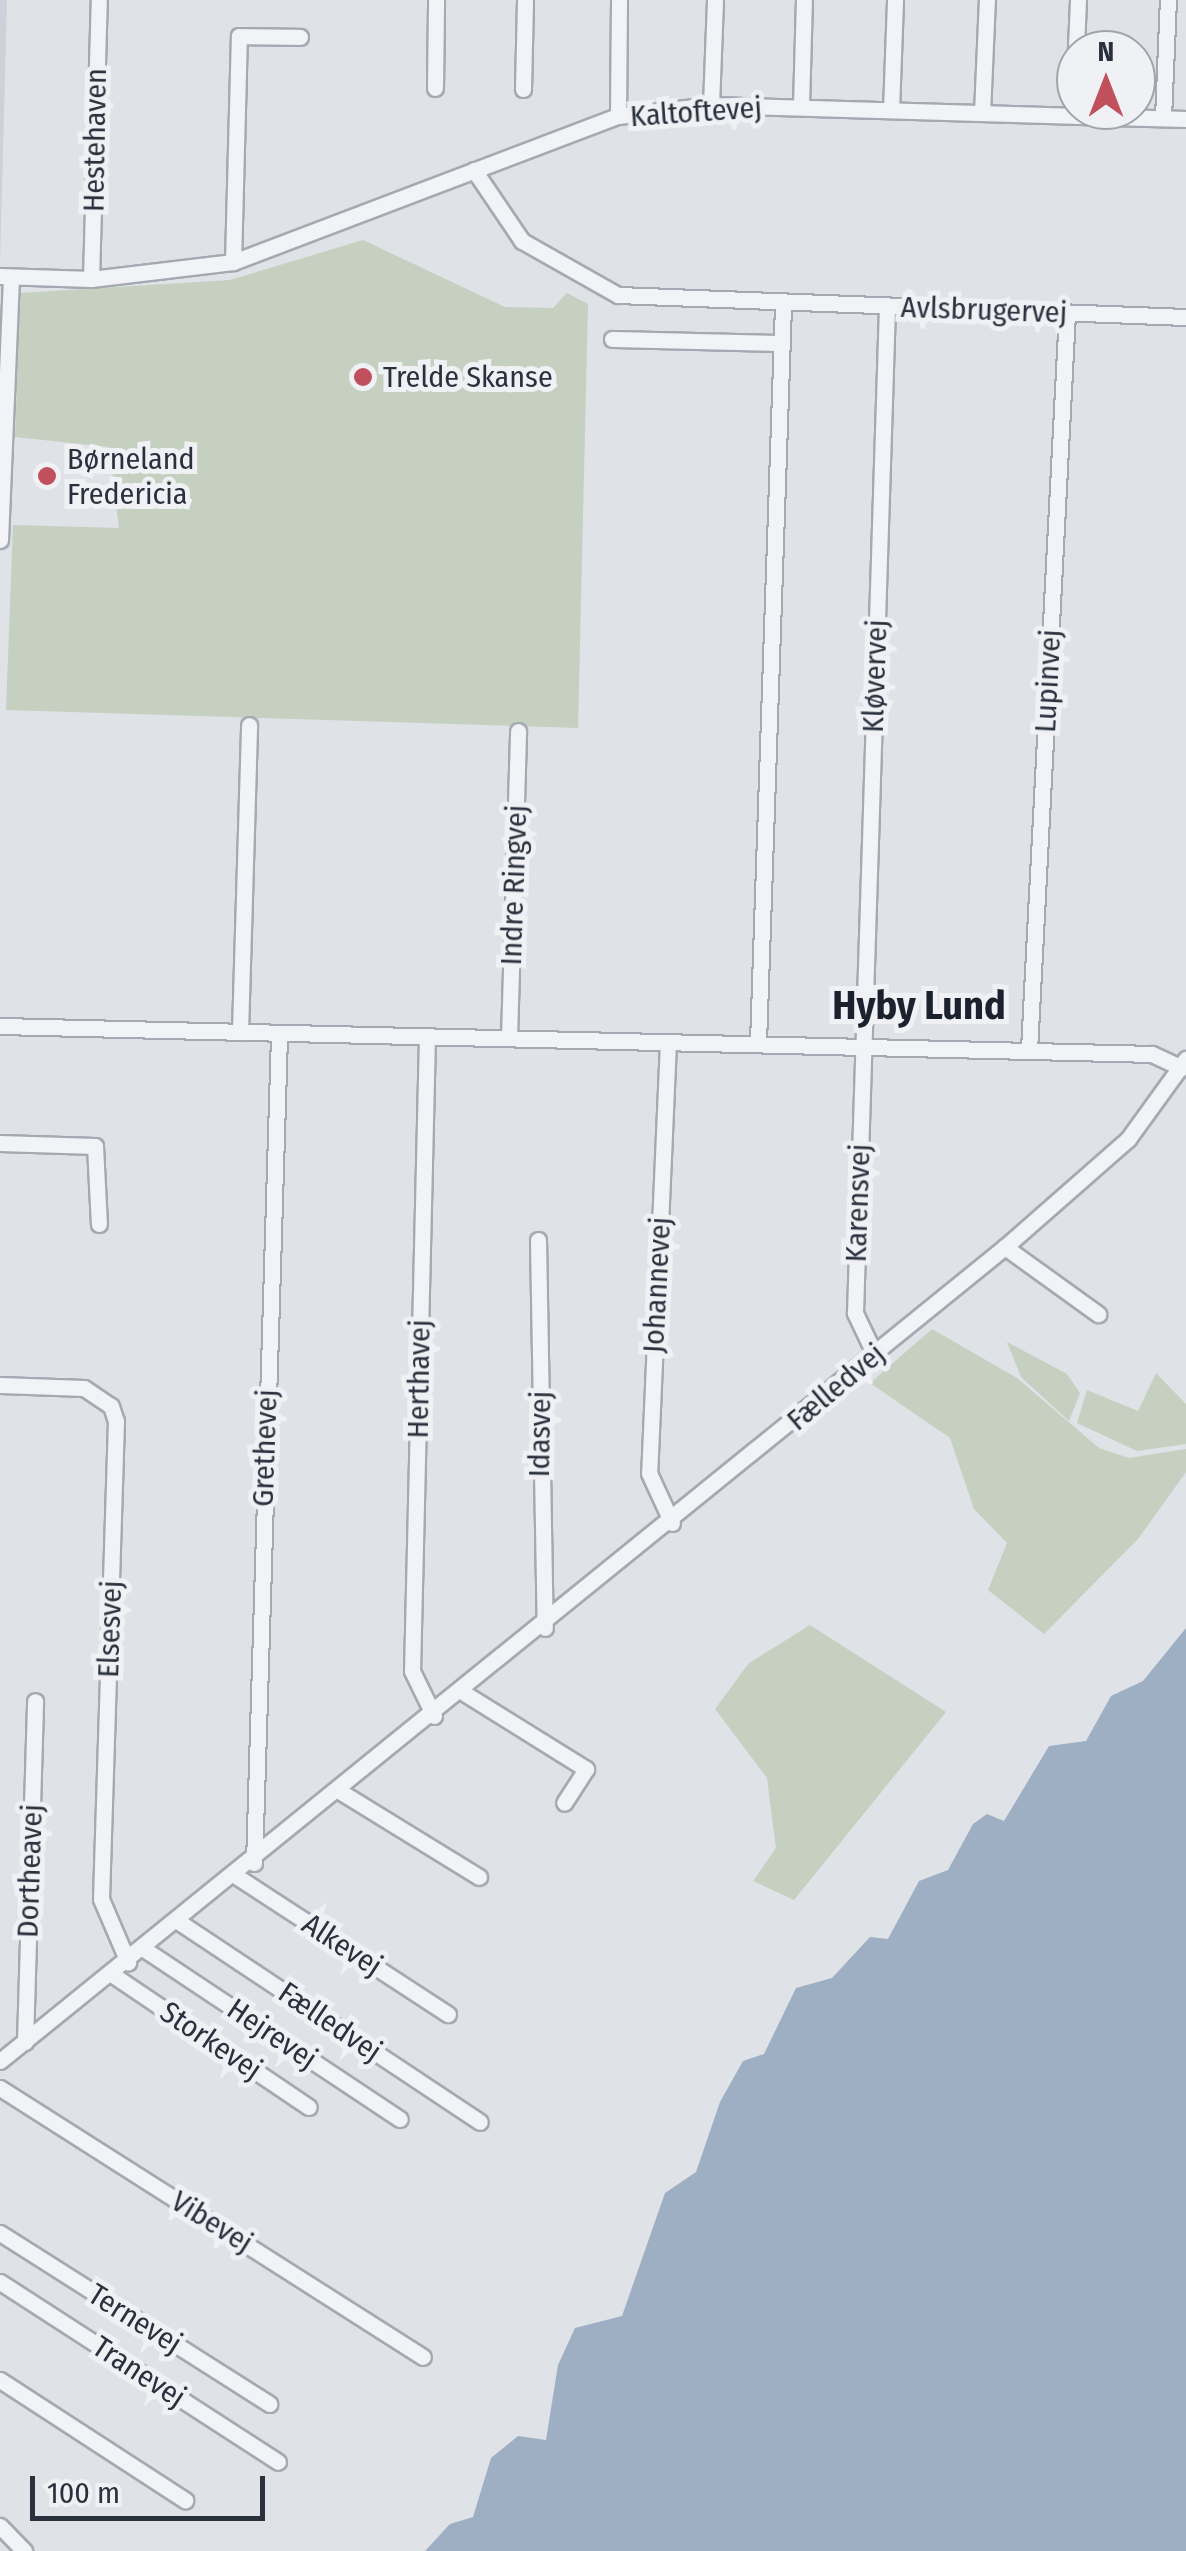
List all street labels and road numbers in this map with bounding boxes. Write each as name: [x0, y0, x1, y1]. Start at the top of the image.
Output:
street label: Hestehaven: [76, 68, 114, 212]
street label: Kaltoftevej: [629, 89, 763, 135]
street label: Avlsbrugervej: [900, 289, 1068, 331]
street label: Kløvervej: [855, 619, 895, 733]
street label: Lupinvej: [1027, 628, 1069, 734]
street label: Indre Ringvej: [493, 804, 535, 966]
street label: Karensvej: [838, 1143, 878, 1263]
street label: Johannevej: [635, 1216, 679, 1354]
street label: Herthavej: [400, 1319, 438, 1439]
street label: Fælledvej: [780, 1336, 892, 1438]
street label: Grethevej: [245, 1389, 285, 1507]
street label: Idasvej: [521, 1390, 559, 1478]
street label: Elsesvej: [90, 1580, 130, 1678]
street label: Dortheavej: [10, 1804, 50, 1938]
street label: Alkevej: [295, 1906, 389, 1984]
street label: Fælledvej: [272, 1974, 388, 2070]
street label: Hejrevej: [220, 1991, 324, 2077]
street label: Storkevej: [153, 1994, 269, 2088]
street label: Vibevej: [165, 2183, 259, 2261]
street label: Ternevej: [82, 2276, 188, 2362]
street label: Tranevej: [86, 2329, 192, 2415]

